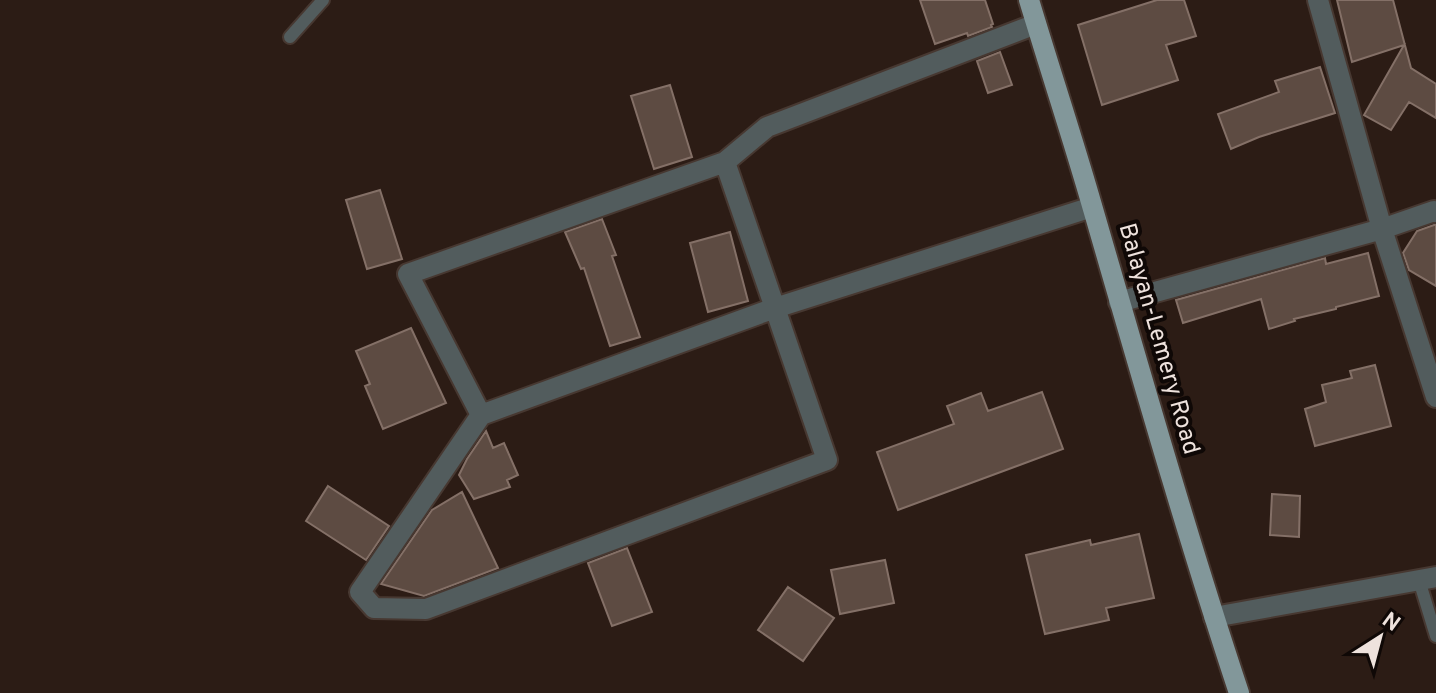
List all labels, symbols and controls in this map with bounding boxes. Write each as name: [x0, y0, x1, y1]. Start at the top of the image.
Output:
street label: Balayan-Lemery Road: [1111, 220, 1205, 458]
north arrow: [1340, 597, 1420, 677]
text: N: [1376, 607, 1405, 638]

